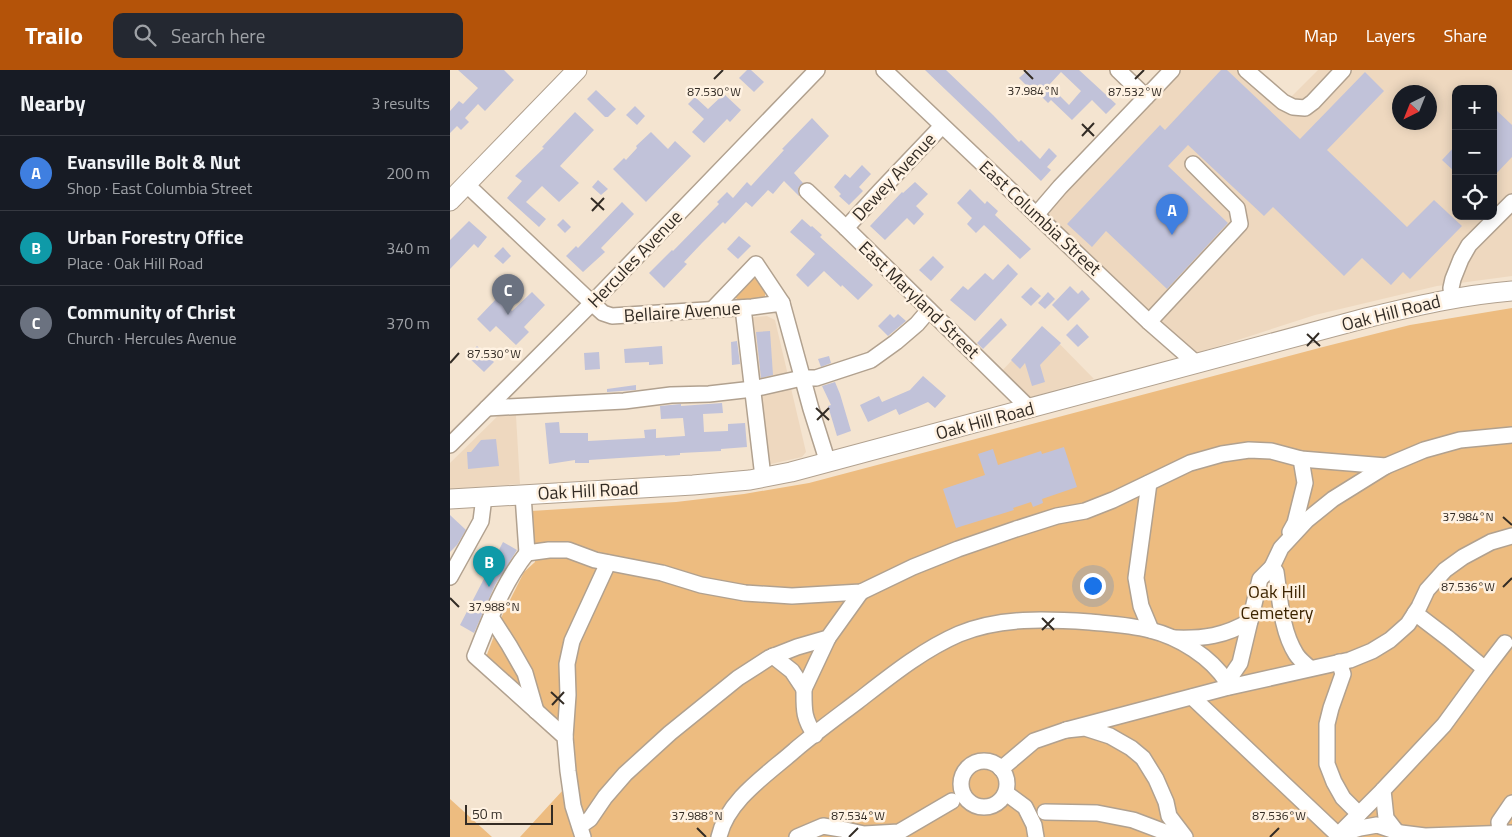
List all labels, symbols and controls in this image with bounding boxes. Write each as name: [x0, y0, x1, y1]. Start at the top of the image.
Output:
search box: [113, 13, 463, 58]
text: Trailo: [25, 17, 83, 53]
icon: search: [131, 21, 159, 49]
text: Search here: [171, 21, 265, 50]
text: Map: [1304, 22, 1338, 49]
text: Layers: [1366, 22, 1415, 49]
text: Share: [1443, 22, 1487, 49]
text: 37.984°N: [1007, 81, 1059, 100]
text: 87.530°W: [687, 82, 741, 101]
text: 87.532°W: [1108, 82, 1162, 101]
north arrow: [1392, 85, 1437, 130]
map controls: [1452, 85, 1497, 220]
button: +: [1452, 85, 1497, 130]
text: Nearby: [20, 87, 85, 119]
text: 3 results: [371, 91, 430, 115]
street label: Dewey Avenue: [846, 126, 942, 227]
button: −: [1452, 130, 1497, 175]
text: Evansville Bolt & Nut: [67, 147, 240, 176]
street label: East Columbia Street: [973, 154, 1108, 282]
text: A: [31, 161, 41, 185]
text: 200 m: [386, 161, 430, 185]
button: locate: [1452, 175, 1497, 220]
text: Shop · East Columbia Street: [67, 176, 252, 200]
pin: A: [1156, 194, 1188, 235]
street label: Hercules Avenue: [581, 204, 688, 314]
text: Urban Forestry Office: [67, 222, 243, 251]
street label: East Maryland Street: [853, 235, 987, 365]
text: B: [31, 236, 41, 260]
text: 340 m: [386, 236, 430, 260]
text: Place · Oak Hill Road: [67, 251, 203, 275]
pin: C: [492, 274, 524, 315]
street label: Oak Hill Road: [1339, 287, 1443, 338]
street label: Bellaire Avenue: [623, 294, 741, 329]
text: Community of Christ: [67, 297, 235, 326]
text: C: [32, 311, 40, 335]
text: 370 m: [386, 311, 430, 335]
text: Church · Hercules Avenue: [67, 326, 237, 350]
text: 87.530°W: [467, 344, 521, 363]
street label: Oak Hill Road: [933, 394, 1037, 447]
street label: Oak Hill Road: [537, 474, 639, 507]
text: 37.984°N: [1442, 507, 1494, 526]
pin: B: [473, 546, 505, 587]
your location: [1080, 573, 1106, 599]
text: 87.536°W: [1441, 577, 1495, 596]
park label: Oak Hill Cemetery: [1240, 578, 1314, 626]
text: 37.988°N: [468, 597, 520, 616]
scale bar: [465, 802, 552, 825]
text: 50 m: [472, 803, 502, 824]
text: 37.988°N: [671, 806, 723, 825]
text: 87.534°W: [831, 806, 885, 825]
text: 87.536°W: [1252, 806, 1306, 825]

